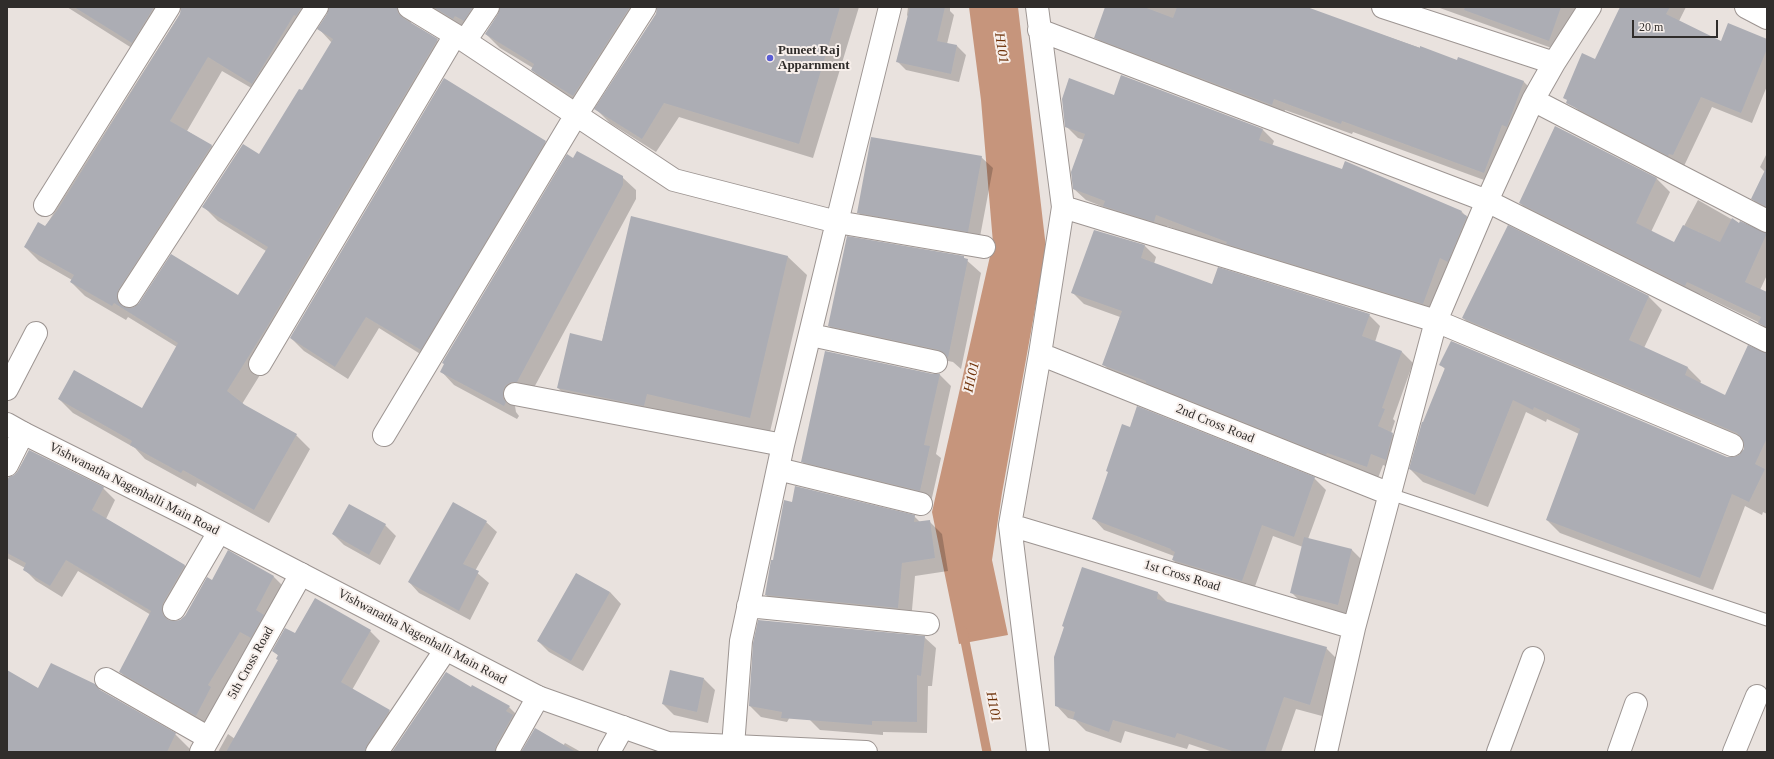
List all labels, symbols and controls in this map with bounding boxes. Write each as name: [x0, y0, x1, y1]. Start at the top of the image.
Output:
scale bar: [1634, 12, 1720, 38]
text: 20 m: [1639, 20, 1663, 34]
water label: H101: [990, 31, 1012, 65]
place label: Puneet Raj Apparnment: [778, 43, 850, 74]
marker: Puneet Raj Apparnment: [765, 53, 775, 63]
water label: H101: [961, 360, 983, 394]
street label: 2nd Cross Road: [1174, 401, 1256, 447]
street label: Vishwanatha Nagenhalli Main Road: [46, 439, 222, 539]
street label: 1st Cross Road: [1142, 557, 1222, 595]
street label: Vishwanatha Nagenhalli Main Road: [335, 586, 509, 688]
street label: 5th Cross Road: [225, 624, 277, 702]
water label: H101: [982, 690, 1004, 724]

